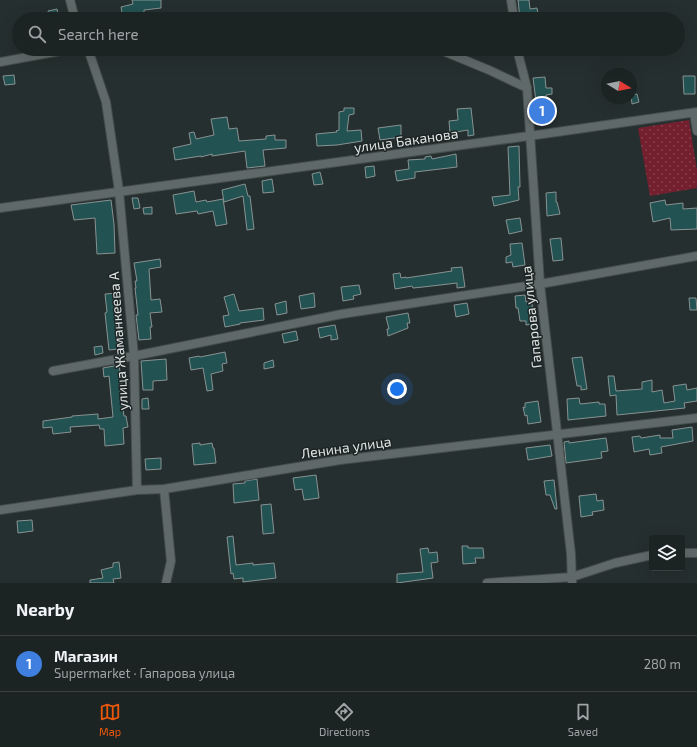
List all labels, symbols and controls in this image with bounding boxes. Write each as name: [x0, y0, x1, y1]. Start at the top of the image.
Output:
search box: [12, 12, 685, 56]
icon: search: [26, 23, 48, 45]
text: Search here: [58, 25, 139, 43]
north arrow: [601, 68, 637, 104]
pin: 1: [529, 96, 555, 126]
street label: улица Баканова: [353, 124, 459, 156]
street label: Гапарова улица: [517, 265, 545, 369]
street label: улица Жаманкеева А: [105, 271, 131, 411]
your location: [387, 379, 407, 399]
street label: Ленина улица: [300, 432, 392, 462]
map controls: [649, 535, 685, 571]
button: layers: [649, 535, 685, 571]
text: Nearby: [16, 599, 74, 619]
text: Магазин: [54, 647, 118, 665]
text: 1: [26, 656, 32, 672]
text: 280 m: [644, 656, 681, 672]
text: Supermarket · Гапарова улица: [54, 665, 235, 681]
tab: Map: [99, 701, 121, 738]
tab: Directions: [319, 701, 370, 738]
tab: Saved: [568, 701, 598, 738]

